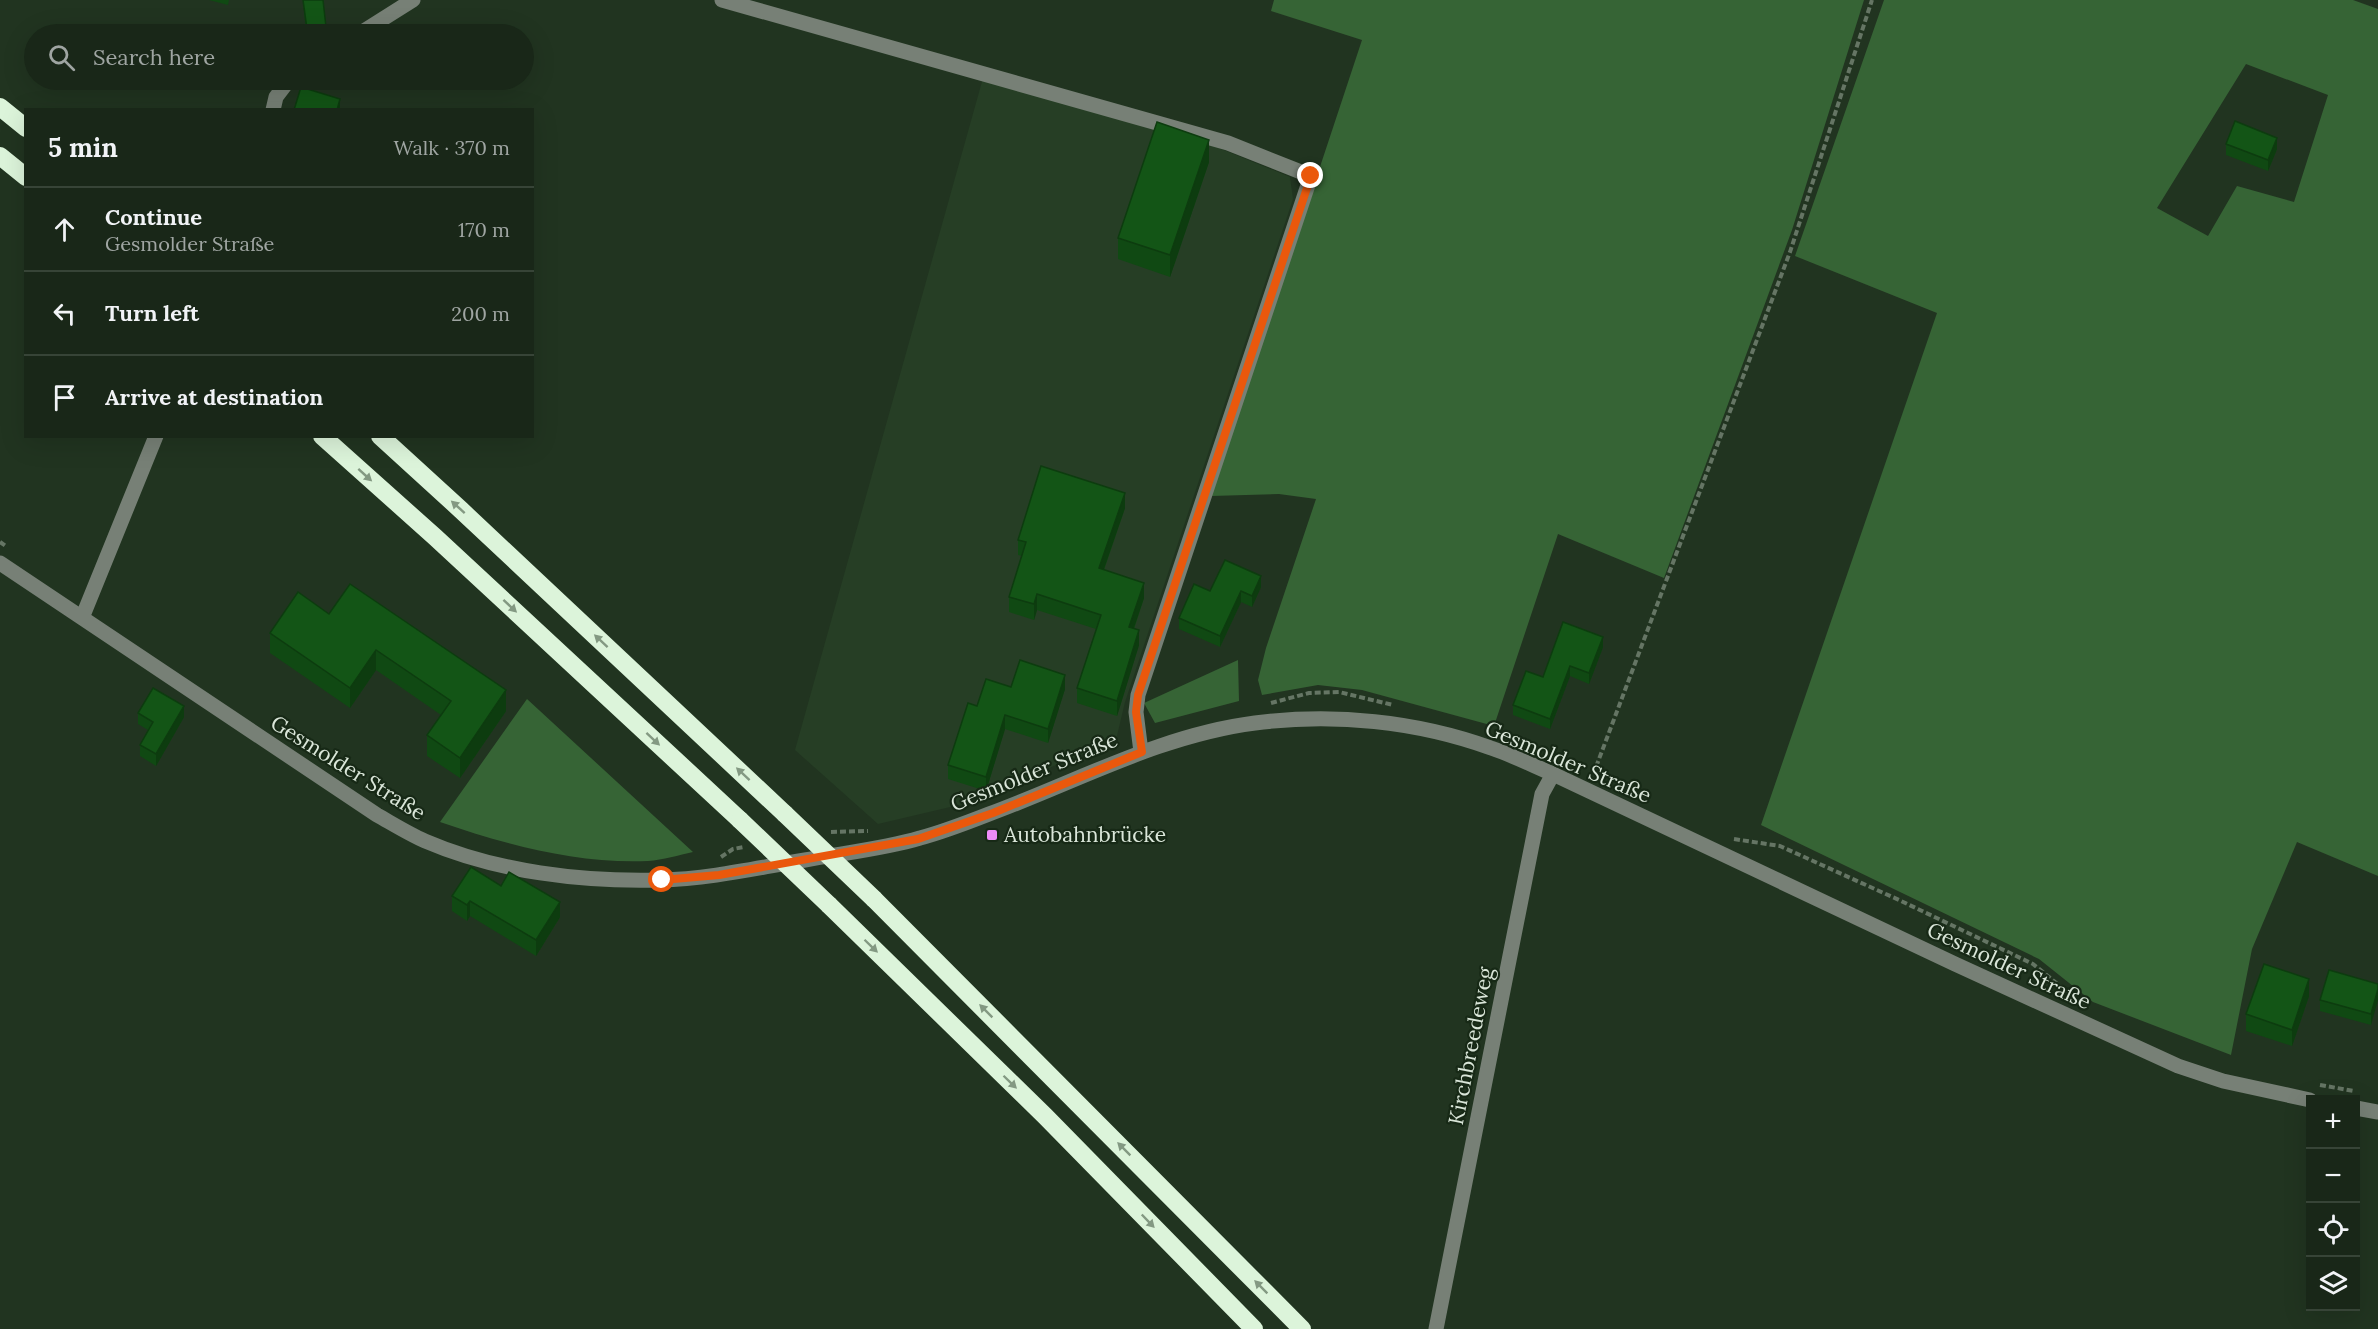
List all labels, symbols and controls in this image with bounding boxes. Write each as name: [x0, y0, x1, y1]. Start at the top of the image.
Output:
search box: [24, 24, 534, 90]
icon: search: [45, 41, 78, 74]
text: Search here: [93, 43, 215, 71]
text: 5 min: [48, 131, 118, 164]
text: Walk · 370 m: [393, 135, 510, 160]
route end: [1297, 162, 1323, 188]
text: Continue: [105, 203, 202, 231]
icon: ahead: [48, 213, 81, 246]
text: 170 m: [458, 217, 510, 242]
text: Gesmolder Straße: [105, 231, 274, 256]
icon: left: [48, 297, 81, 330]
text: Turn left: [105, 299, 199, 327]
text: 200 m: [451, 301, 510, 326]
icon: arrive: [48, 381, 81, 414]
text: Arrive at destination: [105, 383, 323, 411]
one-way arrow: [357, 468, 372, 481]
one-way arrow: [451, 501, 466, 514]
one-way arrow: [502, 599, 516, 613]
one-way arrow: [594, 634, 608, 648]
street label: Gesmolder Straße: [266, 709, 431, 826]
street label: Gesmolder Straße: [1481, 714, 1655, 809]
street label: Gesmolder Straße: [946, 726, 1121, 817]
one-way arrow: [645, 732, 660, 746]
one-way arrow: [735, 767, 750, 781]
place label: Autobahnbrücke: [1003, 821, 1166, 848]
marker: Autobahnbrücke: [985, 828, 999, 842]
route start: [648, 866, 674, 892]
street label: Gesmolder Straße: [1923, 916, 2096, 1015]
one-way arrow: [864, 938, 878, 952]
street label: Kirchbreedeweg: [1442, 964, 1499, 1127]
one-way arrow: [979, 1004, 993, 1018]
one-way arrow: [1003, 1075, 1018, 1089]
map controls: [2306, 1095, 2360, 1311]
button: +: [2306, 1095, 2360, 1149]
one-way arrow: [1116, 1142, 1131, 1156]
button: −: [2306, 1149, 2360, 1203]
button: locate: [2306, 1203, 2360, 1257]
one-way arrow: [1140, 1213, 1154, 1227]
button: layers: [2306, 1257, 2360, 1311]
one-way arrow: [1254, 1280, 1269, 1294]

